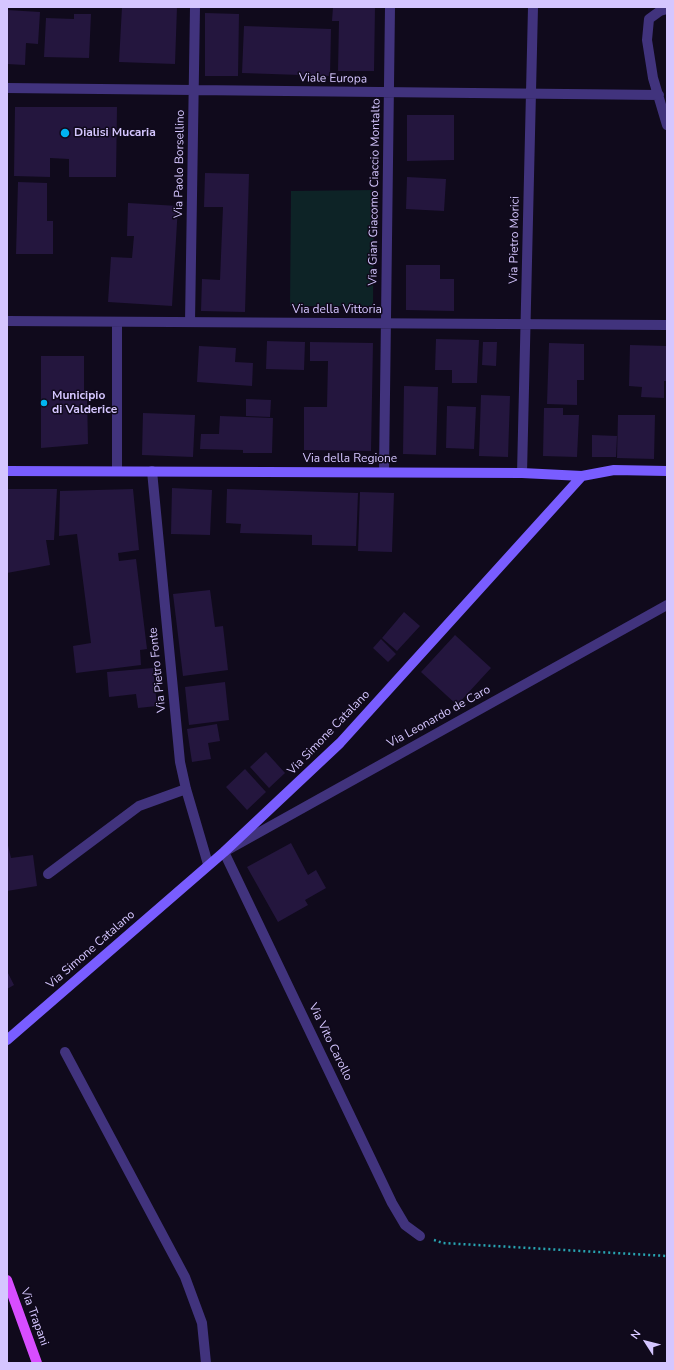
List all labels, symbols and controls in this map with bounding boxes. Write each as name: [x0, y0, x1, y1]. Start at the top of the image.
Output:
street label: Viale Europa: [299, 71, 367, 87]
street label: Via Gian Giacomo Ciaccio Montalto: [366, 98, 384, 286]
street label: Via Paolo Borsellino: [172, 110, 188, 218]
place label: Dialisi Mucaria: [74, 126, 156, 140]
marker: Dialisi Mucaria: [59, 127, 71, 139]
street label: Via Pietro Morici: [507, 196, 523, 284]
street label: Via della Vittoria: [292, 303, 382, 317]
place label: Municipio di Valderice: [52, 389, 117, 417]
marker: Municipio di Valderice: [39, 398, 49, 408]
street label: Via della Regione: [303, 452, 397, 466]
street label: Via Pietro Fonte: [146, 627, 170, 713]
street label: Via Leonardo de Caro: [385, 683, 493, 751]
street label: Via Simone Catalano: [285, 688, 373, 778]
street label: Via Simone Catalano: [44, 908, 138, 992]
street label: Via Vito Carollo: [305, 1001, 355, 1083]
street label: Via Trapani: [17, 1286, 51, 1348]
north arrow: [626, 1322, 666, 1362]
text: N: [627, 1327, 644, 1342]

